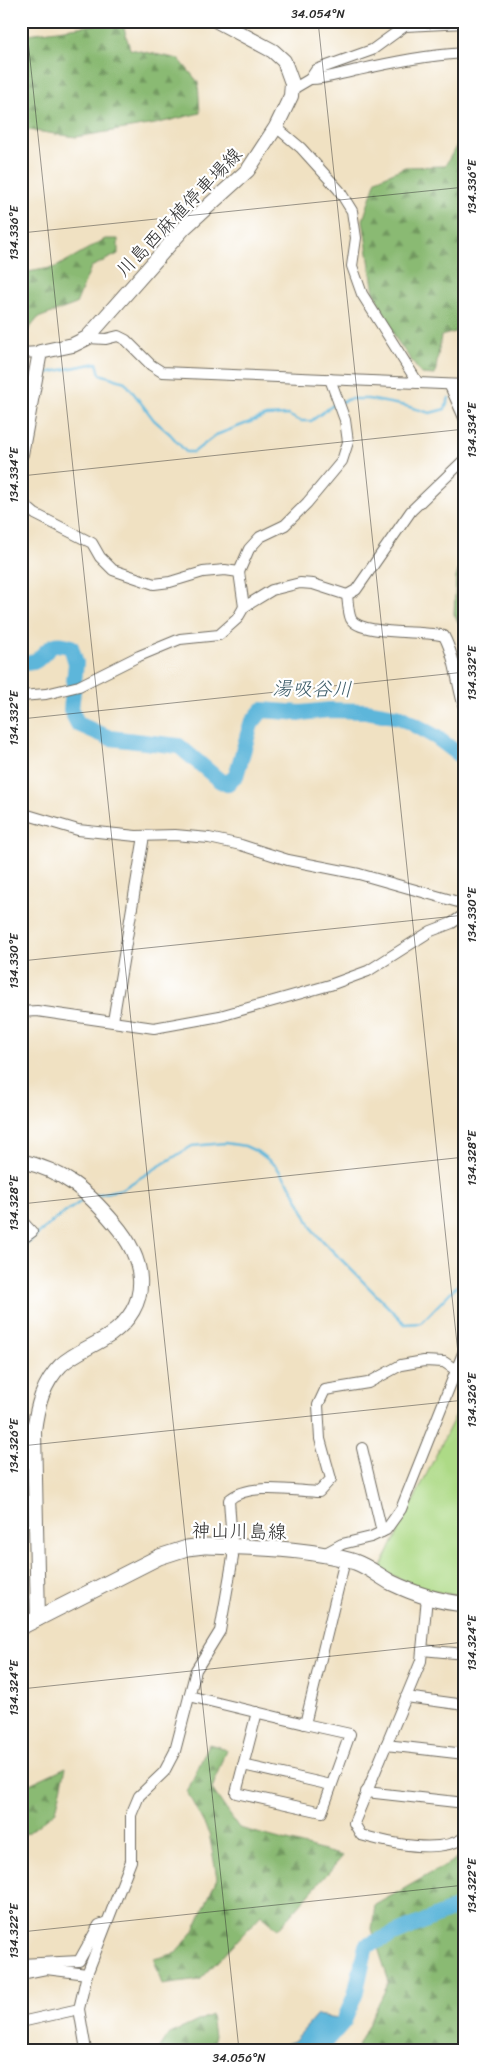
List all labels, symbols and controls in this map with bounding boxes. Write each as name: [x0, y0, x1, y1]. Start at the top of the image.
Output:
text: 34.054°N: [291, 3, 345, 25]
street label: 川島西麻植停車場線: [108, 139, 250, 285]
text: 134.336°E: [461, 158, 483, 214]
text: 134.336°E: [3, 204, 25, 260]
text: 134.334°E: [461, 401, 483, 458]
text: 134.334°E: [3, 446, 25, 503]
text: 134.332°E: [461, 644, 483, 700]
water label: 湯吸谷川: [272, 671, 352, 707]
text: 134.332°E: [3, 689, 25, 745]
text: 134.330°E: [461, 886, 483, 943]
text: 134.330°E: [3, 932, 25, 989]
text: 134.328°E: [461, 1129, 483, 1186]
text: 134.328°E: [3, 1174, 25, 1231]
text: 134.326°E: [461, 1371, 483, 1427]
text: 134.326°E: [3, 1417, 25, 1473]
street label: 神山川島線: [191, 1514, 287, 1548]
text: 134.324°E: [461, 1614, 483, 1671]
text: 134.324°E: [3, 1659, 25, 1716]
text: 134.322°E: [461, 1857, 483, 1914]
text: 134.322°E: [3, 1902, 25, 1959]
text: 34.056°N: [213, 2047, 266, 2069]

